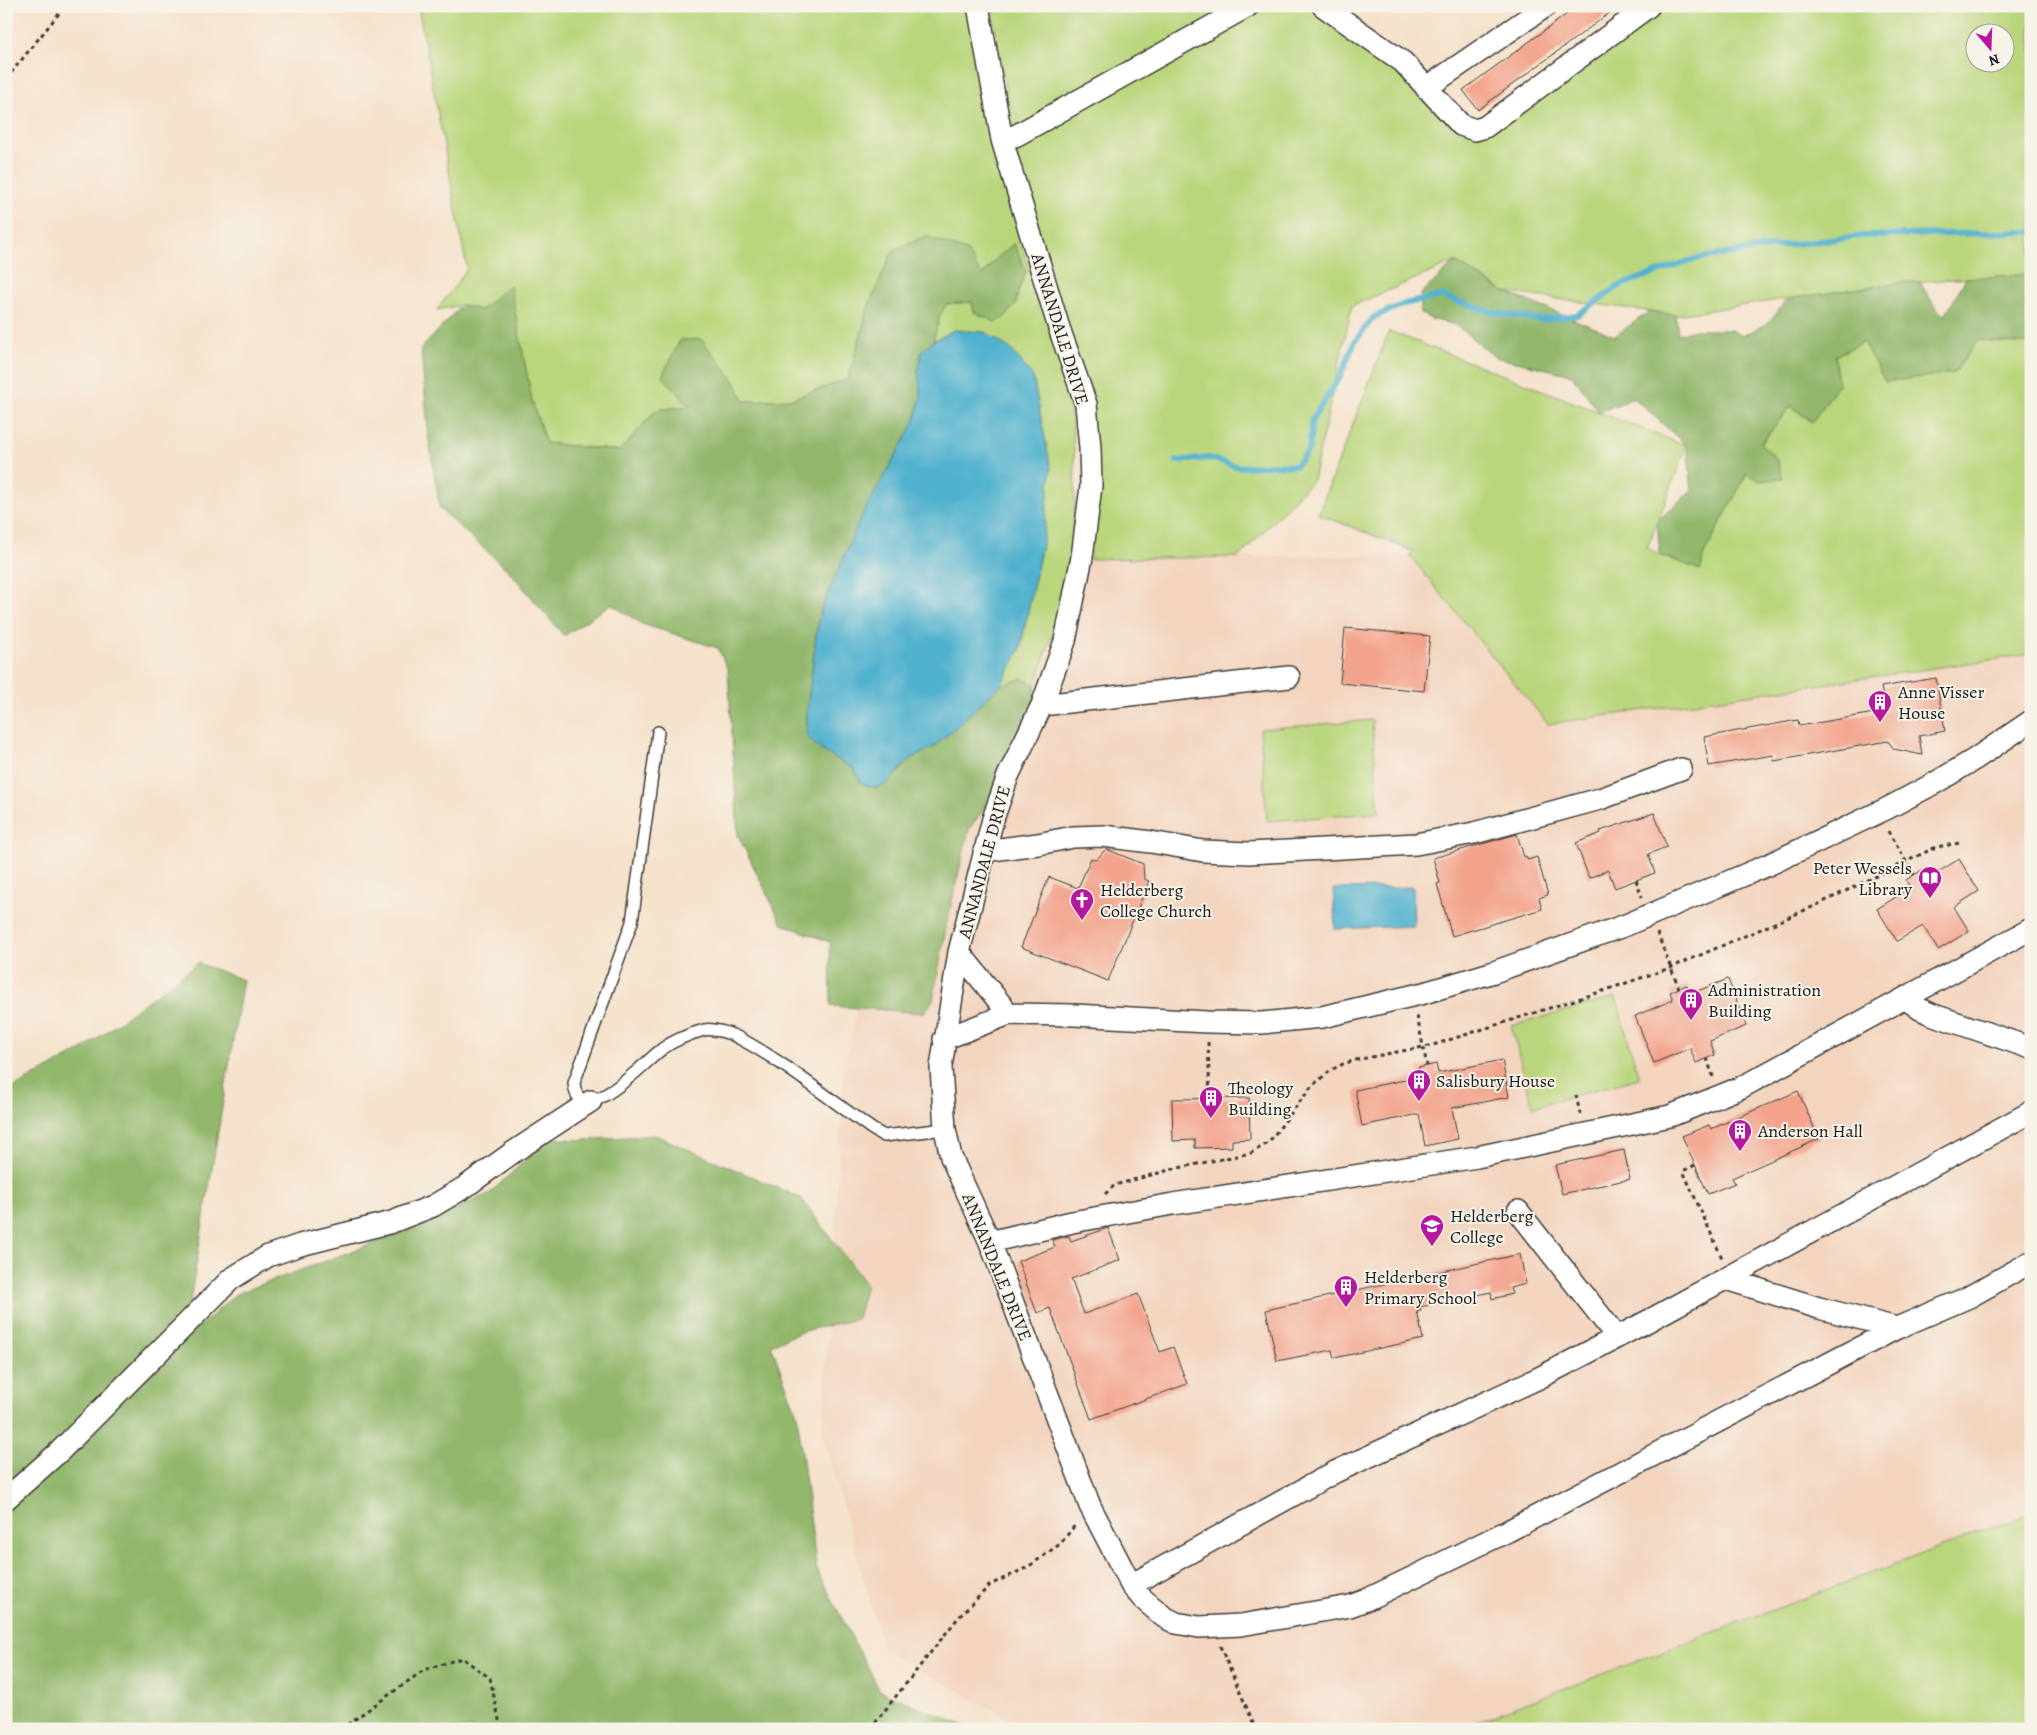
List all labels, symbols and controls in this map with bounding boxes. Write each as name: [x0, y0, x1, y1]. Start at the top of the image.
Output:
north arrow: [1964, 22, 2014, 72]
text: N: [1986, 49, 2002, 70]
street label: ANNANDALE DRIVE: [1025, 249, 1094, 408]
place label: Anne Visser House: [1897, 680, 1984, 725]
building icon: Anne Visser House: [1867, 689, 1893, 723]
street label: ANNANDALE DRIVE: [952, 783, 1016, 942]
place label: Peter Wessels Library: [1813, 856, 1913, 901]
library icon: Peter Wessels Library: [1917, 865, 1943, 899]
place label: Helderberg College Church: [1100, 878, 1212, 923]
church icon: Helderberg College Church: [1069, 887, 1095, 921]
place label: Administration Building: [1707, 978, 1821, 1023]
building icon: Administration Building: [1678, 987, 1704, 1021]
building icon: Salisbury House: [1406, 1068, 1432, 1102]
place label: Salisbury House: [1436, 1069, 1555, 1093]
place label: Theology Building: [1228, 1076, 1294, 1121]
building icon: Theology Building: [1198, 1085, 1224, 1119]
building icon: Anderson Hall: [1727, 1118, 1753, 1152]
place label: Anderson Hall: [1757, 1119, 1863, 1143]
street label: ANNANDALE DRIVE: [956, 1189, 1038, 1344]
place label: Helderberg College: [1450, 1204, 1533, 1249]
school or university icon: Helderberg College: [1419, 1213, 1445, 1247]
place label: Helderberg Primary School: [1364, 1265, 1477, 1310]
building icon: Helderberg Primary School: [1333, 1274, 1359, 1308]

